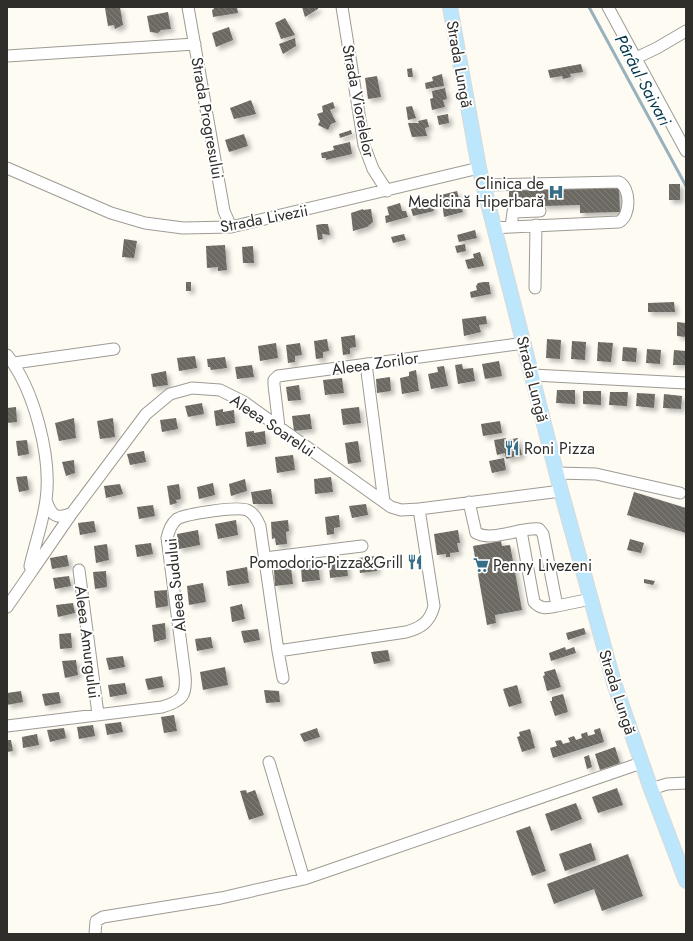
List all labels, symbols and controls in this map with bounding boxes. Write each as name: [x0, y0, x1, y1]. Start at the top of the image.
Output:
street label: Strada Lungă: [441, 19, 478, 109]
water label: Pârâul Saivari: [609, 30, 677, 131]
street label: Strada Viorelelor: [336, 43, 381, 160]
street label: Strada Progresului: [185, 55, 230, 181]
place label: Clinica de Medicină Hiperbară: [408, 172, 544, 213]
hospital icon: Clinica de Medicină Hiperbară: [547, 183, 565, 201]
street label: Strada Livezii: [218, 199, 310, 238]
street label: Strada Lungă: [511, 334, 554, 425]
street label: Aleea Zorilor: [330, 346, 421, 381]
street label: Aleea Soarelui: [226, 388, 320, 462]
place label: Roni Pizza: [524, 437, 595, 460]
restaurant icon: Roni Pizza: [503, 439, 521, 457]
street label: Aleea Sudului: [159, 537, 192, 633]
place label: Pomodorio-Pizza&Grill: [249, 551, 403, 574]
restaurant icon: Pomodorio-Pizza&Grill: [406, 553, 424, 571]
place label: Penny Livezeni: [493, 554, 592, 577]
supermarket icon: Penny Livezeni: [472, 556, 490, 574]
street label: Aleea Amurgului: [69, 584, 106, 700]
street label: Strada Lungă: [593, 647, 642, 738]

